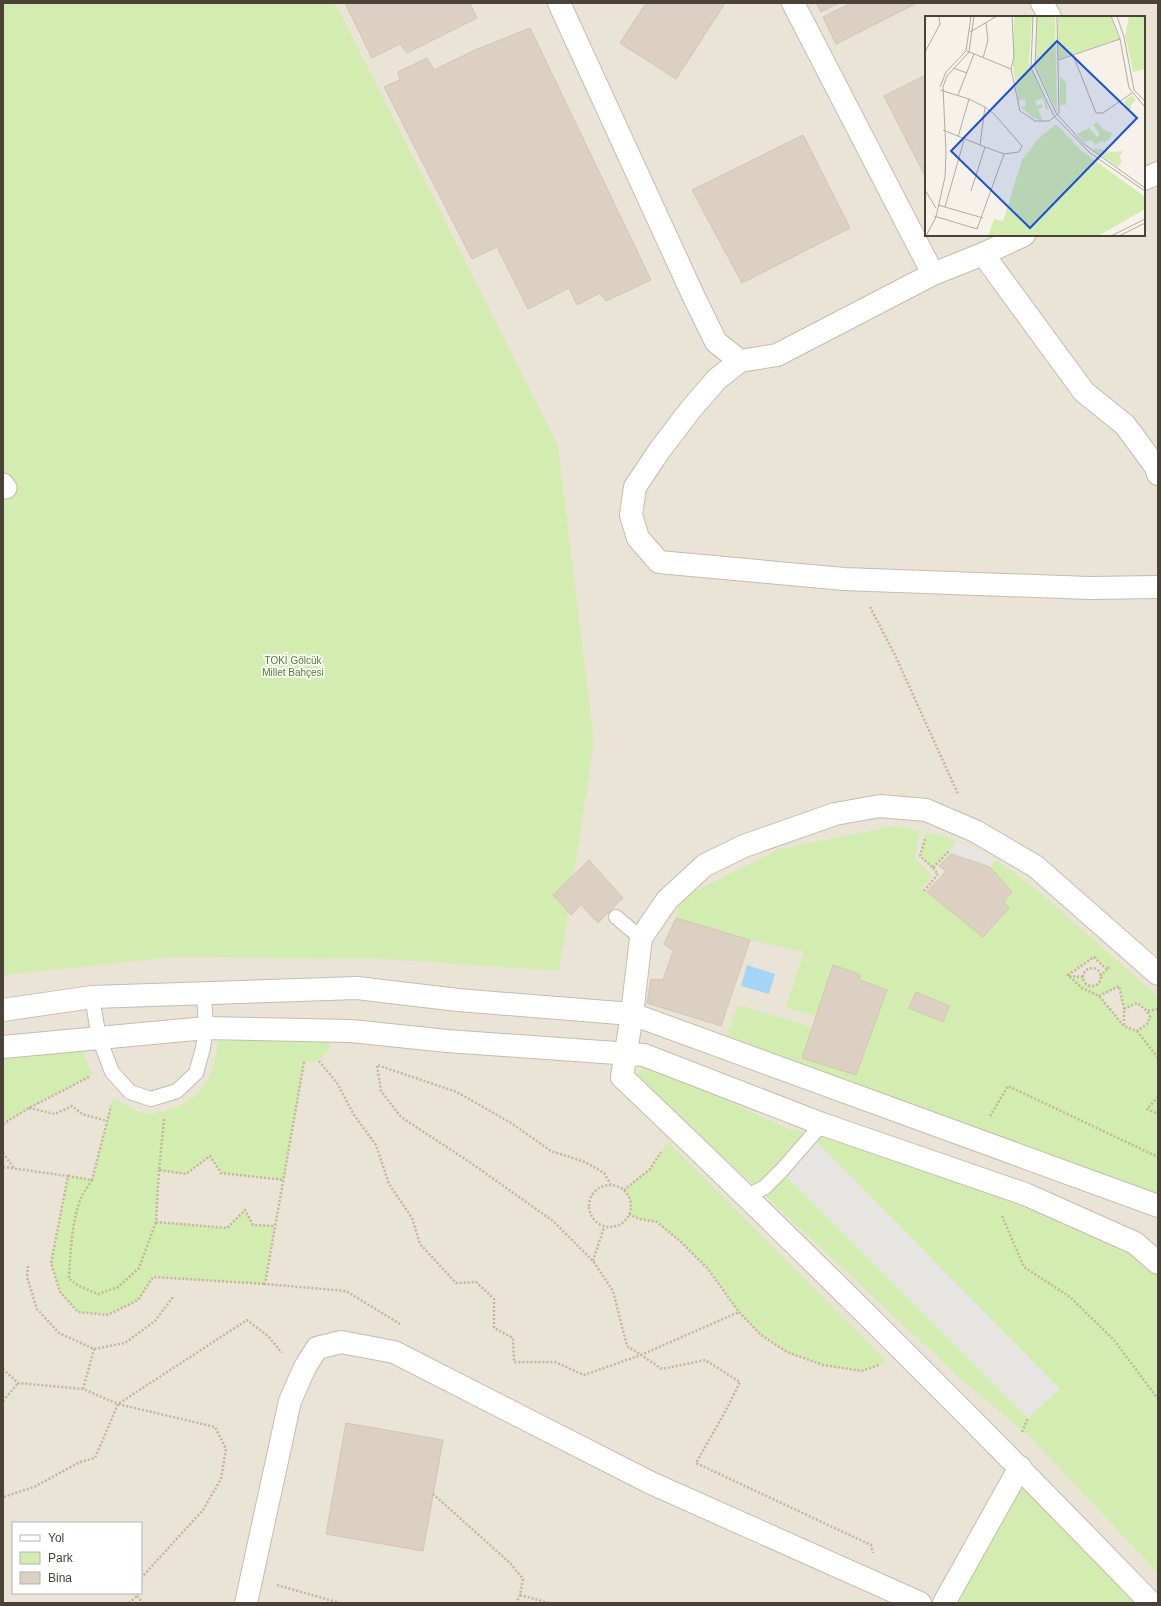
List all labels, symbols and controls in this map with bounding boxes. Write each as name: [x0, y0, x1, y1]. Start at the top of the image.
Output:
inset map: [925, 16, 1145, 236]
park label: TOKİ Gölcük Millet Bahçesi: [262, 654, 324, 678]
legend: [12, 1522, 142, 1594]
text: Yol: [48, 1531, 64, 1545]
text: Park: [48, 1551, 74, 1565]
text: Bina: [48, 1571, 72, 1585]

